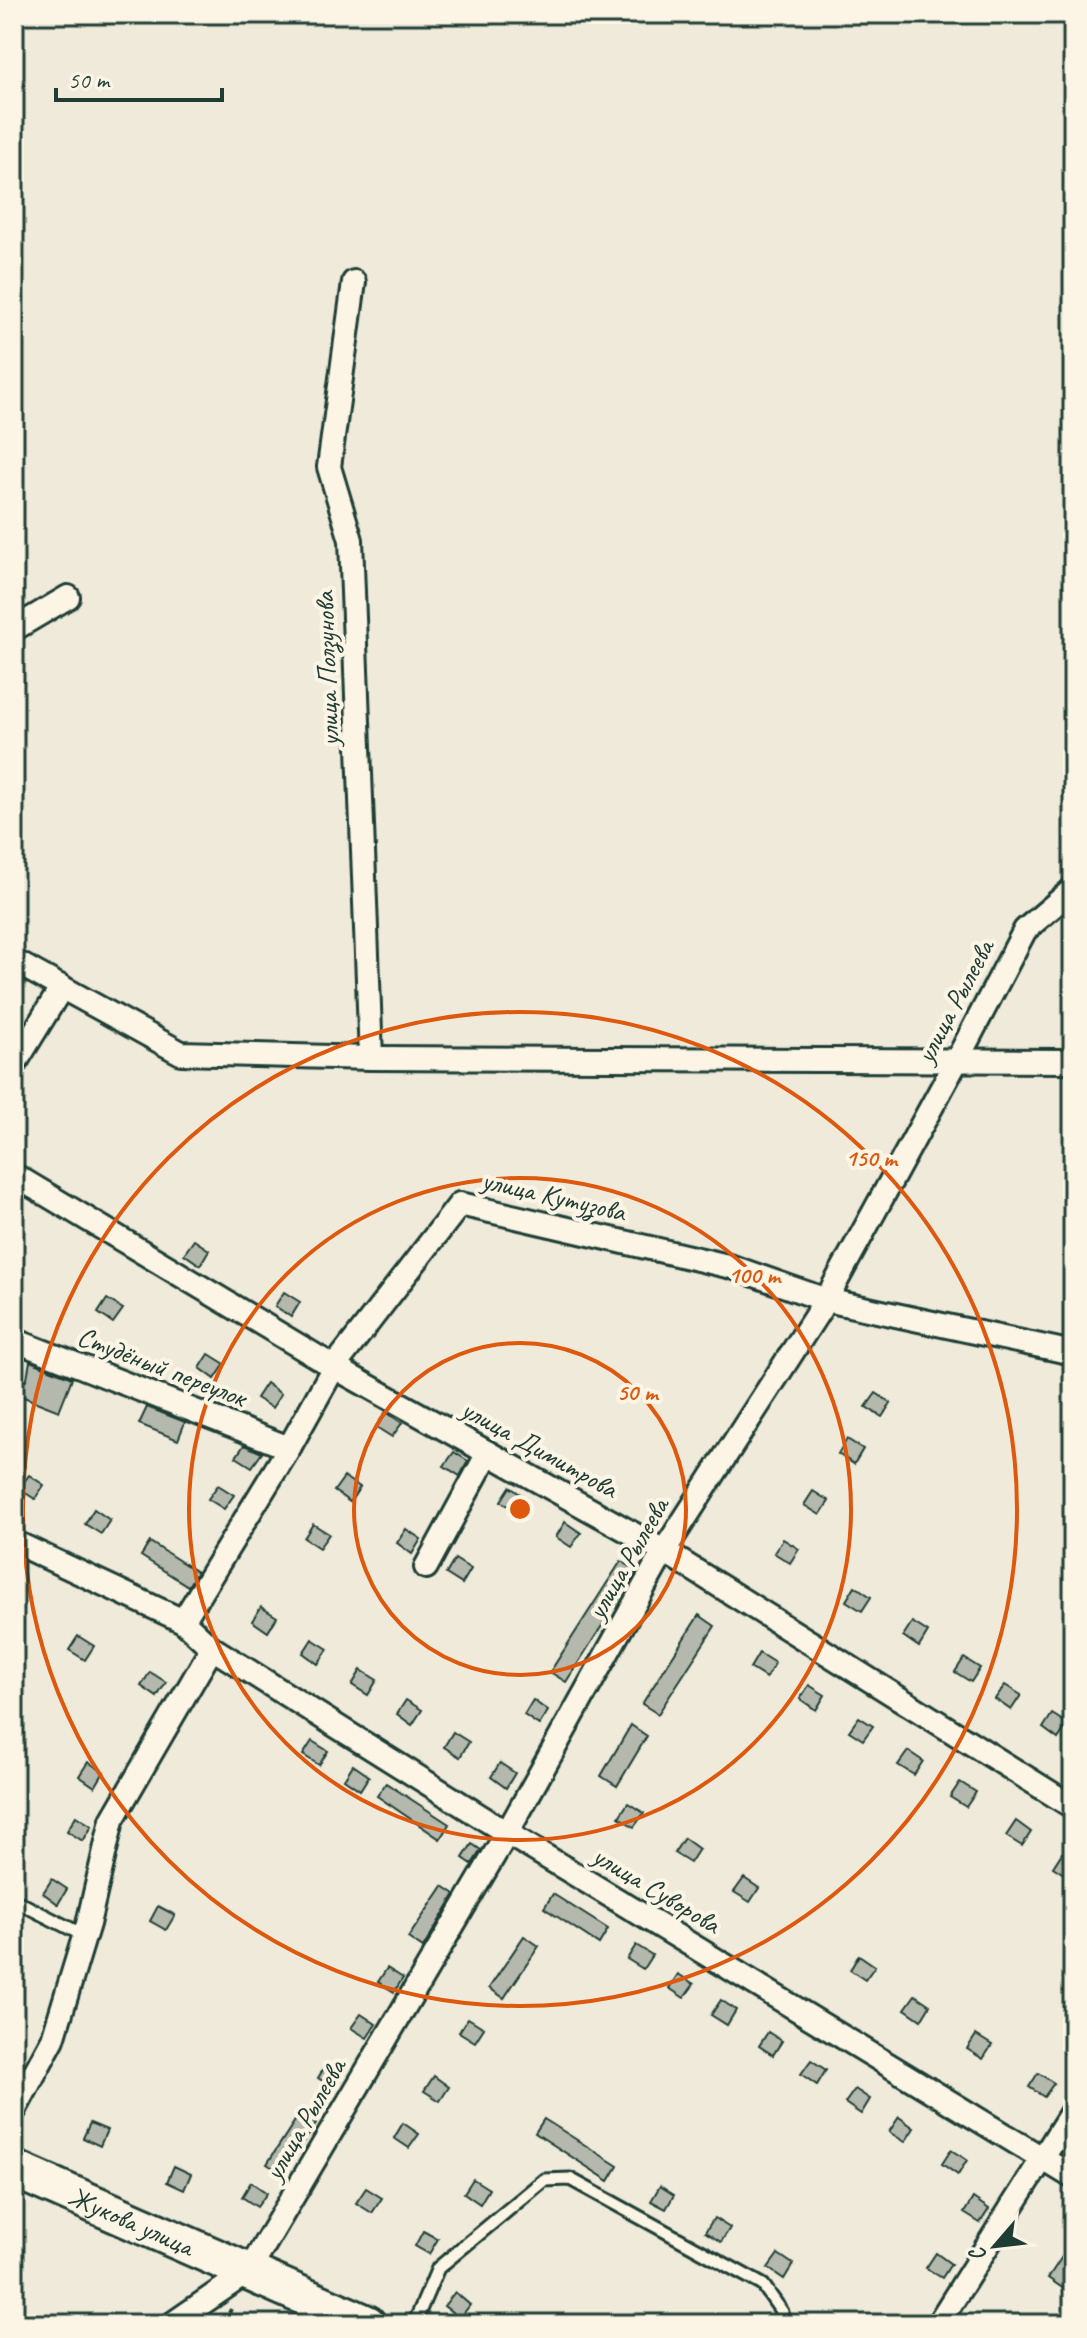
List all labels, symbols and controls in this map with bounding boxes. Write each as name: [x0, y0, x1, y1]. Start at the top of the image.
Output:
scale bar: [56, 52, 222, 102]
text: 50 m: [68, 65, 111, 95]
street label: улица Ползунова: [306, 589, 348, 749]
street label: улица Рылеева: [906, 931, 1003, 1071]
text: 150 m: [845, 1143, 899, 1173]
street label: улица Кутузова: [477, 1162, 631, 1230]
text: 100 m: [728, 1260, 782, 1290]
street label: Студёный переулок: [73, 1318, 254, 1416]
text: 50 m: [617, 1377, 660, 1407]
street label: улица Димитрова: [454, 1390, 625, 1507]
street label: улица Рылеева: [578, 1489, 677, 1627]
centre of rings: [506, 1495, 534, 1523]
street label: улица Суворова: [585, 1837, 728, 1942]
street label: улица Рылеева: [255, 2050, 354, 2188]
street label: Жукова улица: [63, 2178, 201, 2265]
north arrow: [955, 2206, 1035, 2286]
text: С: [962, 2241, 993, 2266]

